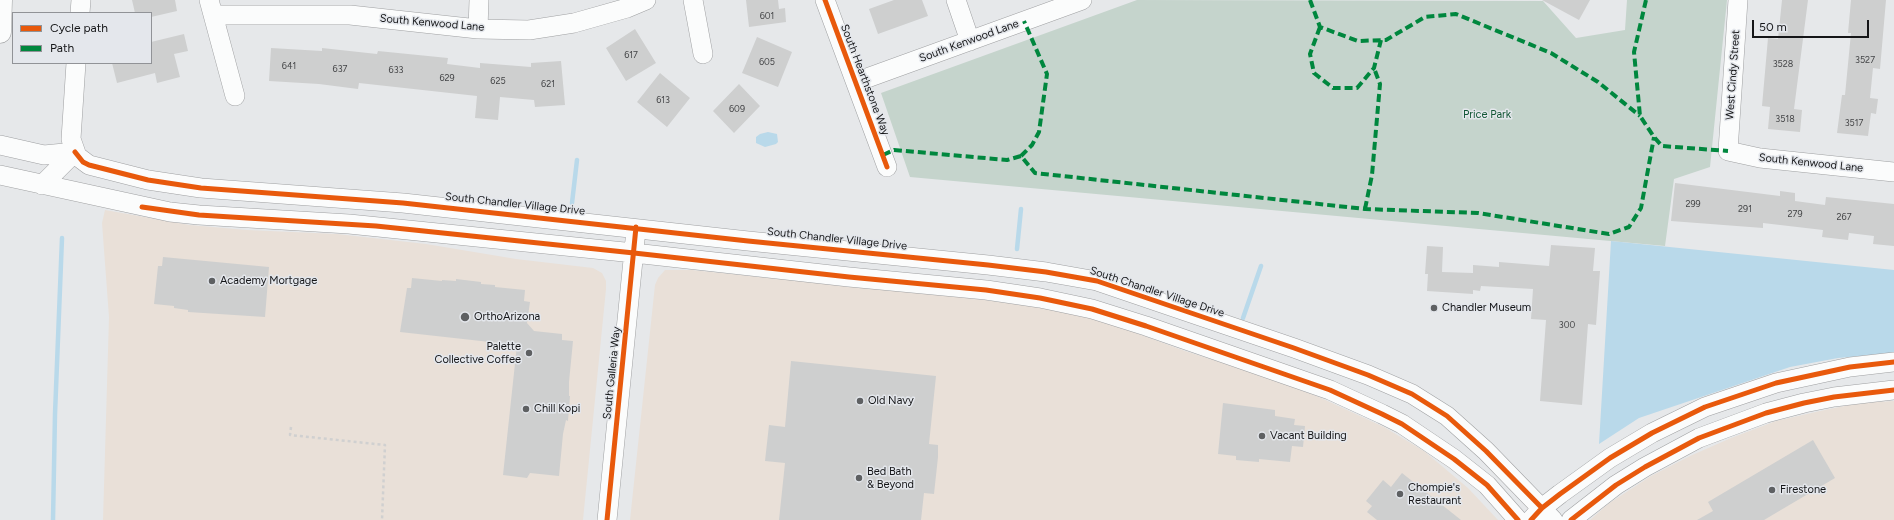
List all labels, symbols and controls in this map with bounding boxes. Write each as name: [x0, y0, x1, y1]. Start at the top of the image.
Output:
house number: 601: [760, 11, 774, 21]
legend: [12, 12, 152, 64]
street label: South Kenwood Lane: [379, 12, 485, 34]
scale bar: [1754, 12, 1871, 38]
street label: South Kenwood Lane: [917, 17, 1021, 65]
text: 50 m: [1759, 20, 1787, 34]
text: Cycle path: [50, 21, 108, 35]
street label: South Hearthstone Way: [838, 23, 892, 137]
street label: West Cindy Street: [1723, 29, 1743, 121]
text: Path: [50, 41, 74, 55]
house number: 617: [624, 50, 638, 60]
house number: 3527: [1855, 55, 1875, 65]
house number: 605: [759, 57, 775, 67]
house number: 3528: [1773, 59, 1793, 69]
house number: 641: [282, 61, 296, 71]
house number: 637: [333, 64, 347, 74]
house number: 633: [389, 65, 403, 75]
house number: 629: [439, 73, 455, 83]
house number: 625: [490, 76, 506, 86]
house number: 621: [541, 79, 555, 89]
house number: 613: [656, 95, 670, 105]
house number: 609: [729, 104, 745, 114]
park label: Price Park: [1463, 108, 1511, 122]
house number: 3518: [1775, 114, 1795, 124]
house number: 3517: [1845, 118, 1863, 128]
street label: South Kenwood Lane: [1758, 151, 1864, 175]
street label: South Chandler Village Drive: [444, 190, 586, 218]
house number: 299: [1685, 199, 1701, 209]
house number: 291: [1738, 204, 1752, 214]
house number: 279: [1788, 209, 1802, 219]
house number: 267: [1837, 212, 1851, 222]
street label: South Chandler Village Drive: [766, 225, 908, 253]
street label: South Chandler Village Drive: [1088, 264, 1226, 320]
place label: Academy Mortgage: [220, 274, 317, 288]
marker: Academy Mortgage: [207, 276, 217, 286]
place label: Chandler Museum: [1442, 301, 1531, 315]
marker: Chandler Museum: [1429, 303, 1439, 313]
place label: OrthoArizona: [474, 310, 540, 324]
marker: OrthoArizona: [459, 311, 471, 323]
house number: 300: [1559, 320, 1575, 330]
street label: South Galleria Way: [601, 326, 623, 420]
place label: Palette Collective Coffee: [434, 340, 521, 366]
marker: Palette Collective Coffee: [524, 348, 534, 358]
place label: Old Navy: [868, 394, 914, 408]
marker: Old Navy: [855, 396, 865, 406]
place label: Chill Kopi: [534, 402, 580, 416]
marker: Chill Kopi: [521, 404, 531, 414]
place label: Vacant Building: [1270, 429, 1347, 443]
marker: Vacant Building: [1257, 431, 1267, 441]
place label: Bed Bath & Beyond: [867, 465, 914, 491]
marker: Bed Bath & Beyond: [854, 473, 864, 483]
place label: Chompie's Restaurant: [1408, 481, 1462, 507]
place label: Firestone: [1780, 483, 1826, 497]
marker: Firestone: [1767, 485, 1777, 495]
marker: Chompie's Restaurant: [1395, 489, 1405, 499]

